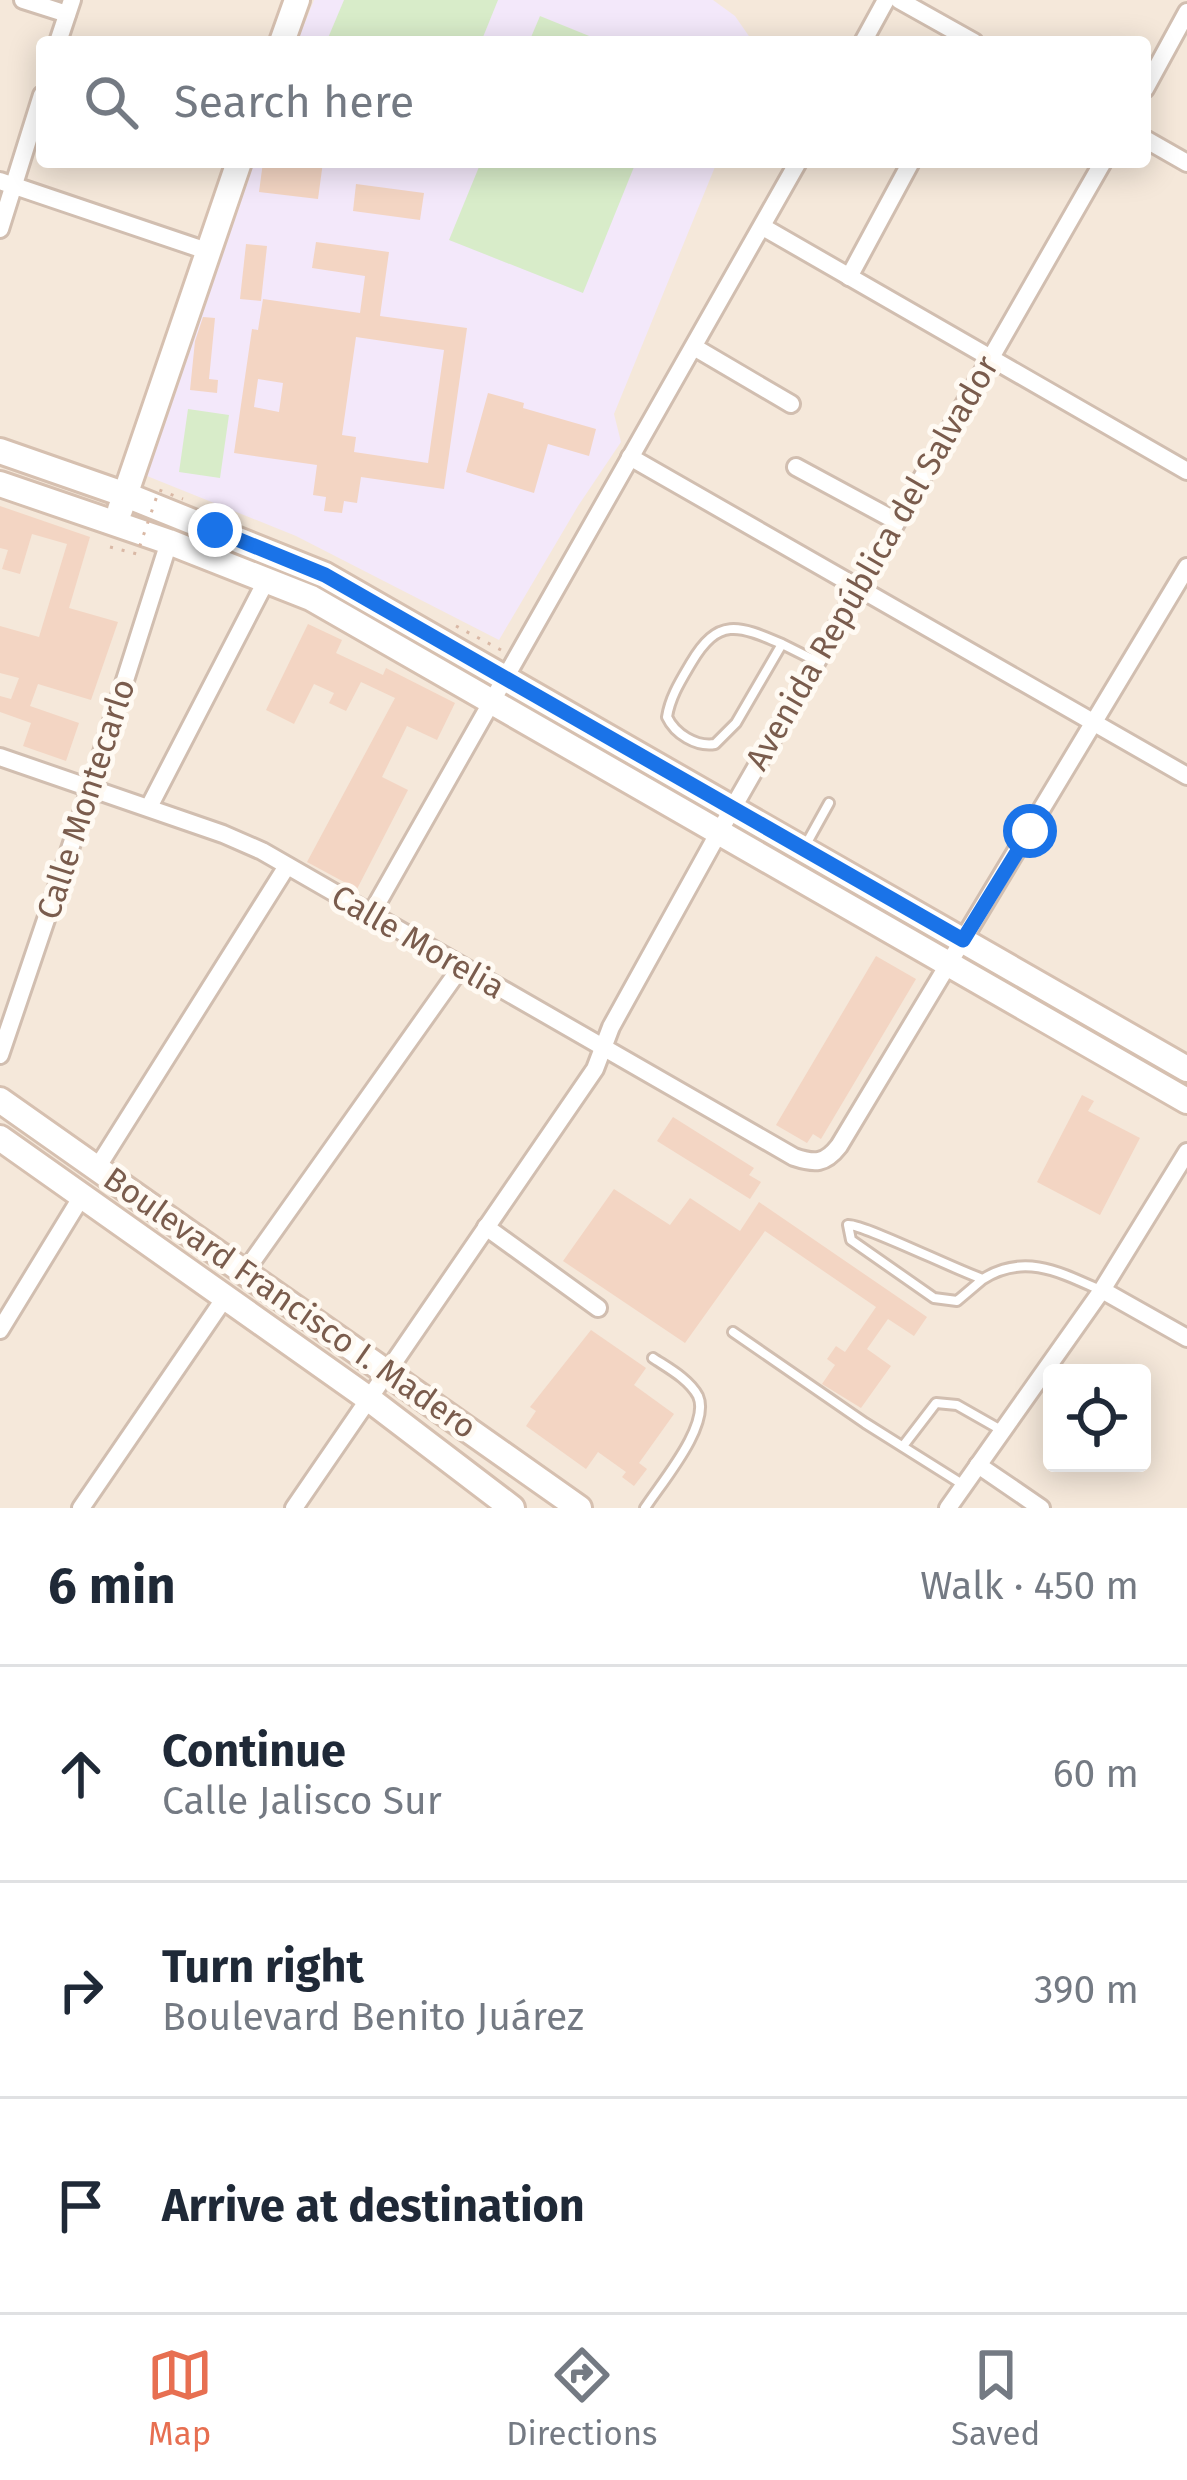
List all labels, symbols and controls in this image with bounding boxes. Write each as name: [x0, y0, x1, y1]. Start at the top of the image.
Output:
search box: [36, 36, 1151, 168]
icon: search: [78, 69, 144, 135]
text: Search here: [174, 75, 414, 129]
street label: Avenida República del Salvador: [737, 349, 1007, 777]
route end: [188, 503, 242, 557]
street label: Calle Montecarlo: [28, 674, 144, 924]
route start: [1003, 804, 1057, 858]
street label: Calle Morelia: [324, 876, 512, 1008]
street label: Boulevard Francisco I. Madero: [96, 1159, 484, 1447]
map controls: [1043, 1364, 1151, 1472]
button: locate: [1043, 1364, 1151, 1472]
text: 6 min: [48, 1555, 176, 1617]
text: Walk · 450 m: [920, 1563, 1139, 1609]
text: Continue: [162, 1724, 346, 1778]
icon: ahead: [48, 1741, 114, 1807]
text: 60 m: [1053, 1751, 1139, 1797]
text: Calle Jalisco Sur: [162, 1778, 442, 1824]
text: Turn right: [162, 1940, 364, 1994]
icon: right: [48, 1957, 114, 2023]
text: 390 m: [1034, 1967, 1139, 2013]
text: Boulevard Benito Juárez: [162, 1994, 584, 2040]
icon: arrive: [48, 2173, 114, 2239]
text: Arrive at destination: [162, 2179, 585, 2233]
tab: Map: [147, 2342, 213, 2454]
tab: Directions: [506, 2342, 658, 2454]
tab: Saved: [951, 2342, 1040, 2454]

